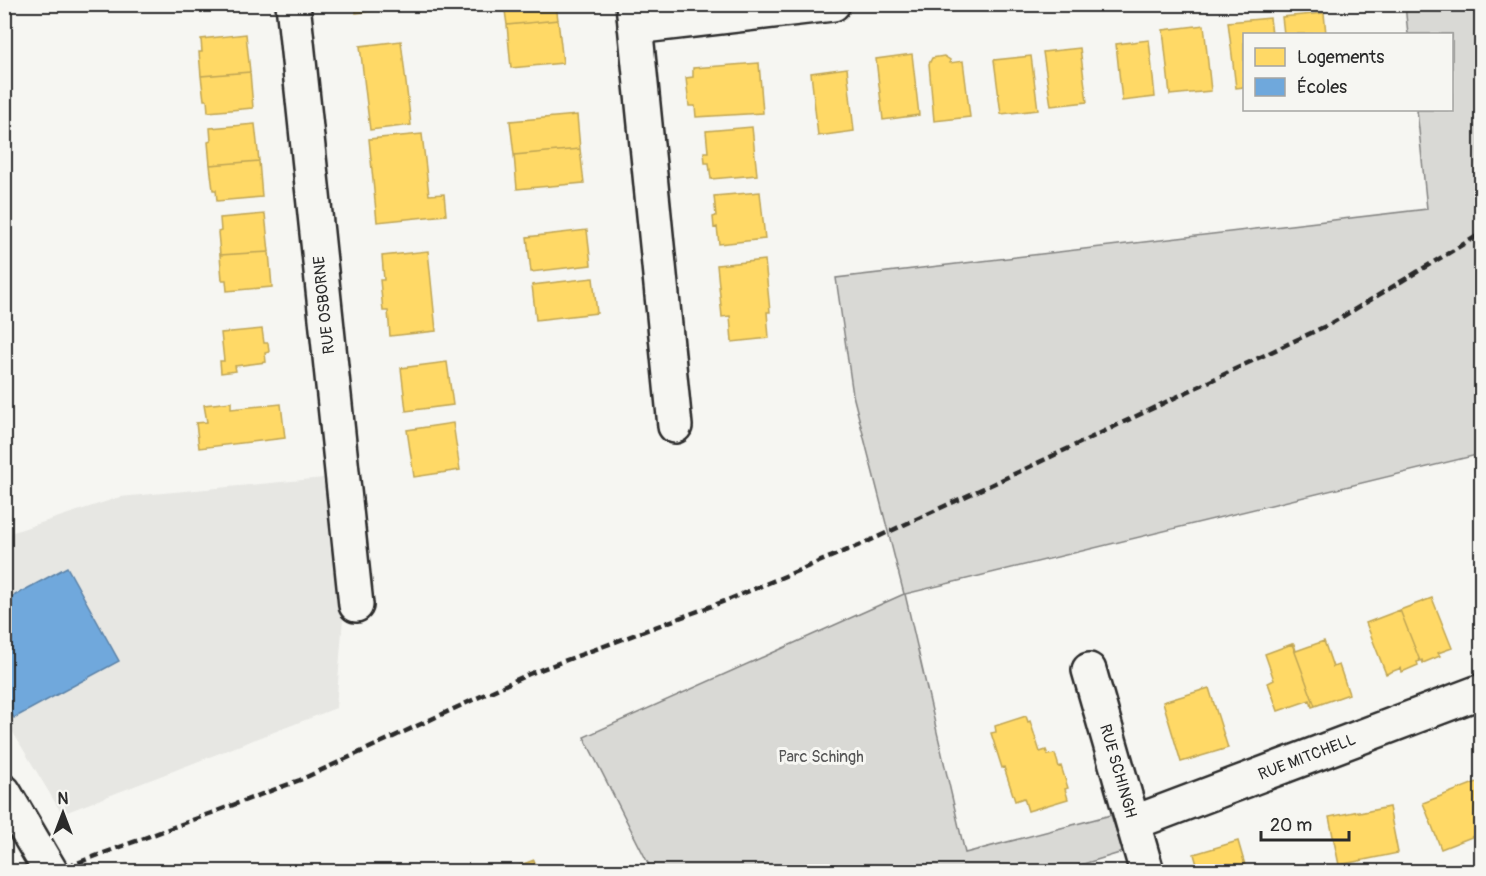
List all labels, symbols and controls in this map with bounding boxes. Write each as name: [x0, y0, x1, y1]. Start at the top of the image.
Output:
legend: [1243, 33, 1453, 111]
text: Logements: [1297, 46, 1384, 69]
text: Écoles: [1297, 76, 1347, 99]
street label: RUE OSBORNE: [309, 255, 339, 355]
street label: RUE SCHINGH: [1095, 722, 1141, 820]
street label: RUE MITCHELL: [1255, 729, 1359, 785]
park label: Parc Schingh: [778, 747, 864, 767]
north arrow: [33, 783, 93, 843]
text: N: [58, 789, 69, 809]
scale bar: [1261, 804, 1350, 842]
text: 20 m: [1270, 814, 1312, 837]

